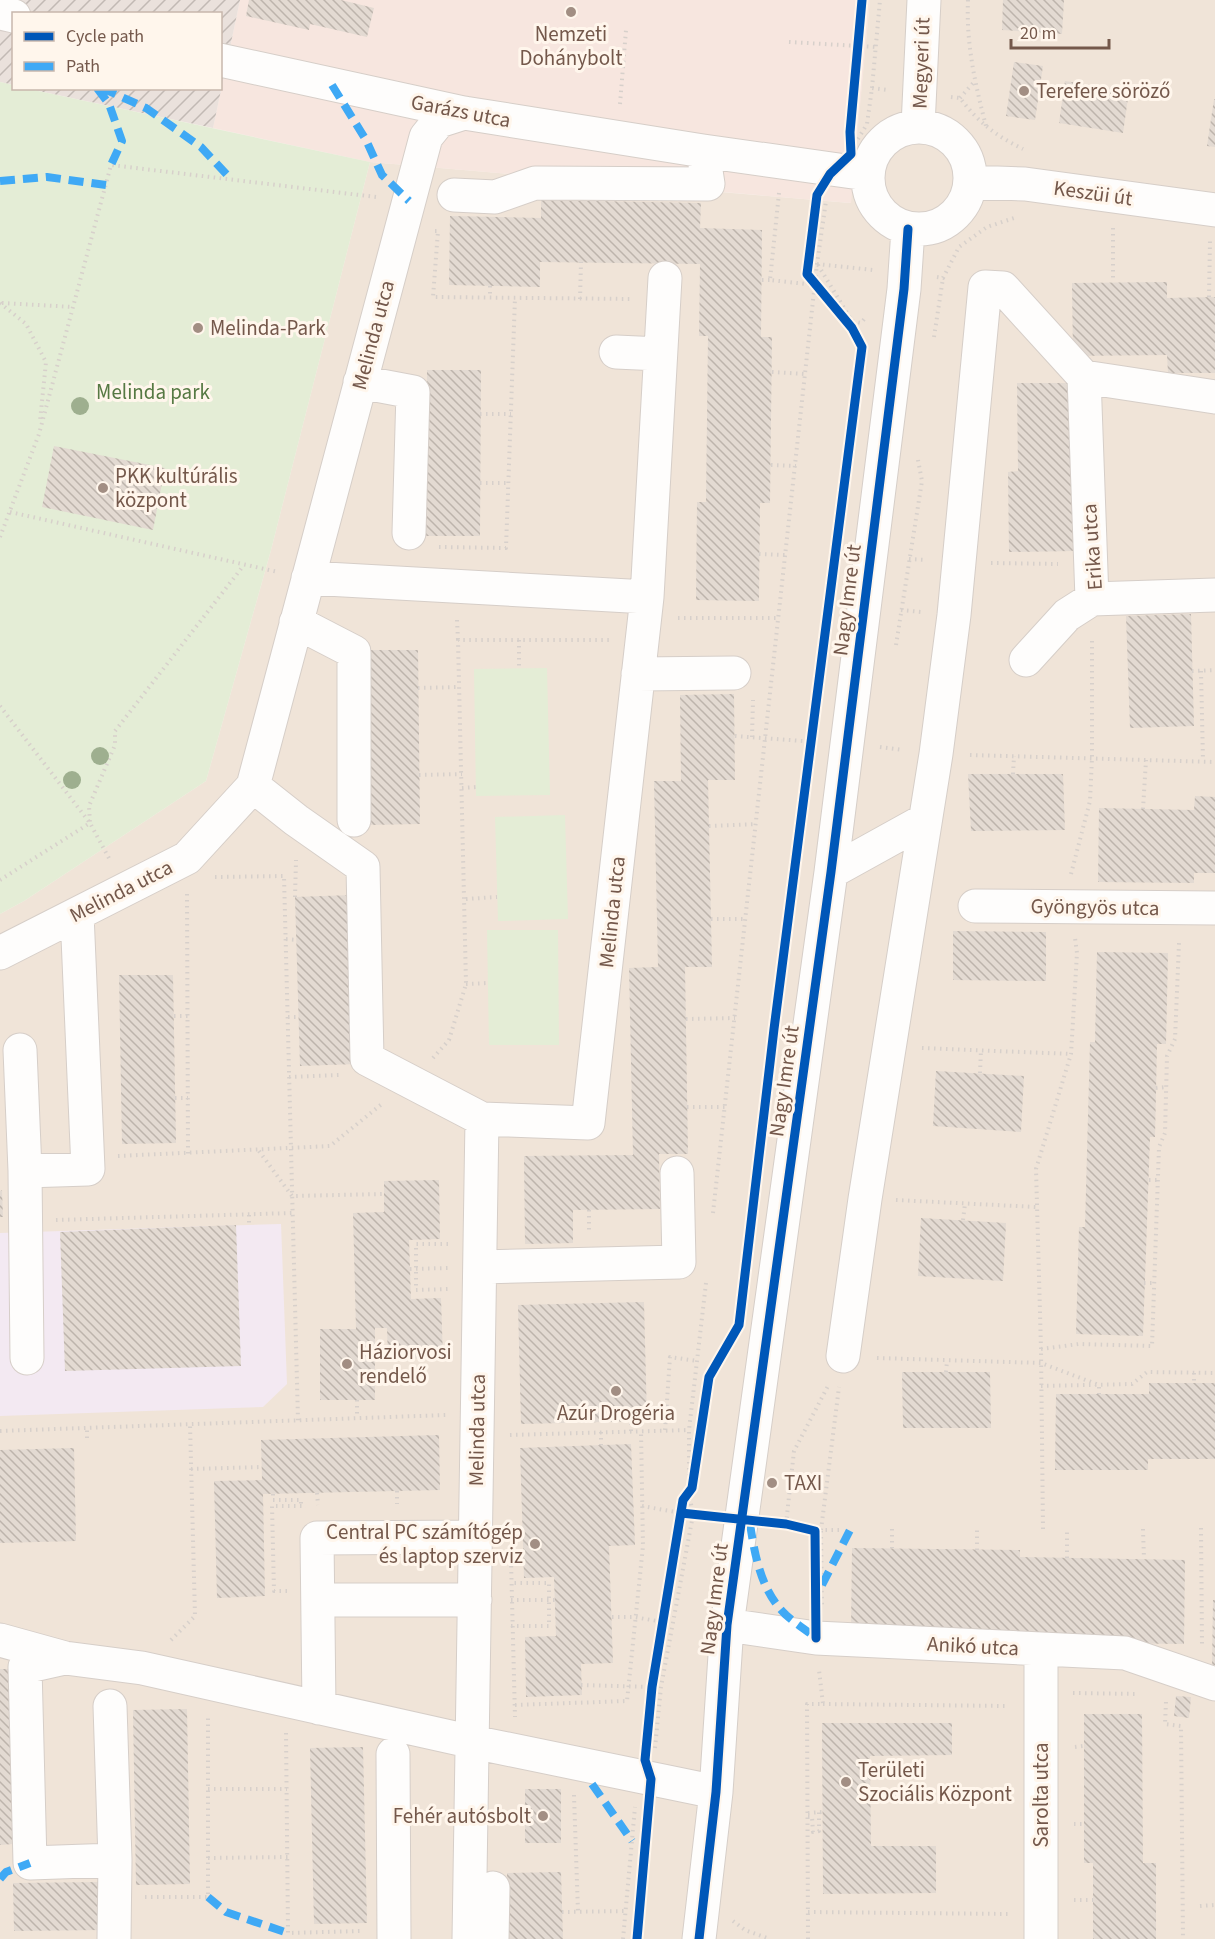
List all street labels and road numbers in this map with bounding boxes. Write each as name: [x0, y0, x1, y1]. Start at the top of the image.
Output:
street label: Megyeri út: [904, 17, 938, 109]
street label: Garázs utca: [409, 87, 513, 135]
street label: Keszüi út: [1052, 173, 1134, 213]
street label: Melinda utca: [344, 277, 402, 393]
street label: Erika utca: [1074, 503, 1110, 591]
street label: Nagy Imre út: [825, 542, 869, 658]
street label: Melinda utca: [64, 852, 178, 930]
street label: Melinda utca: [591, 855, 633, 969]
street label: Gyöngyös utca: [1030, 891, 1160, 923]
street label: Nagy Imre út: [761, 1023, 807, 1139]
street label: Melinda utca: [461, 1374, 493, 1486]
street label: Nagy Imre út: [692, 1541, 736, 1657]
street label: Anikó utca: [926, 1629, 1020, 1663]
street label: Sarolta utca: [1026, 1742, 1056, 1848]

